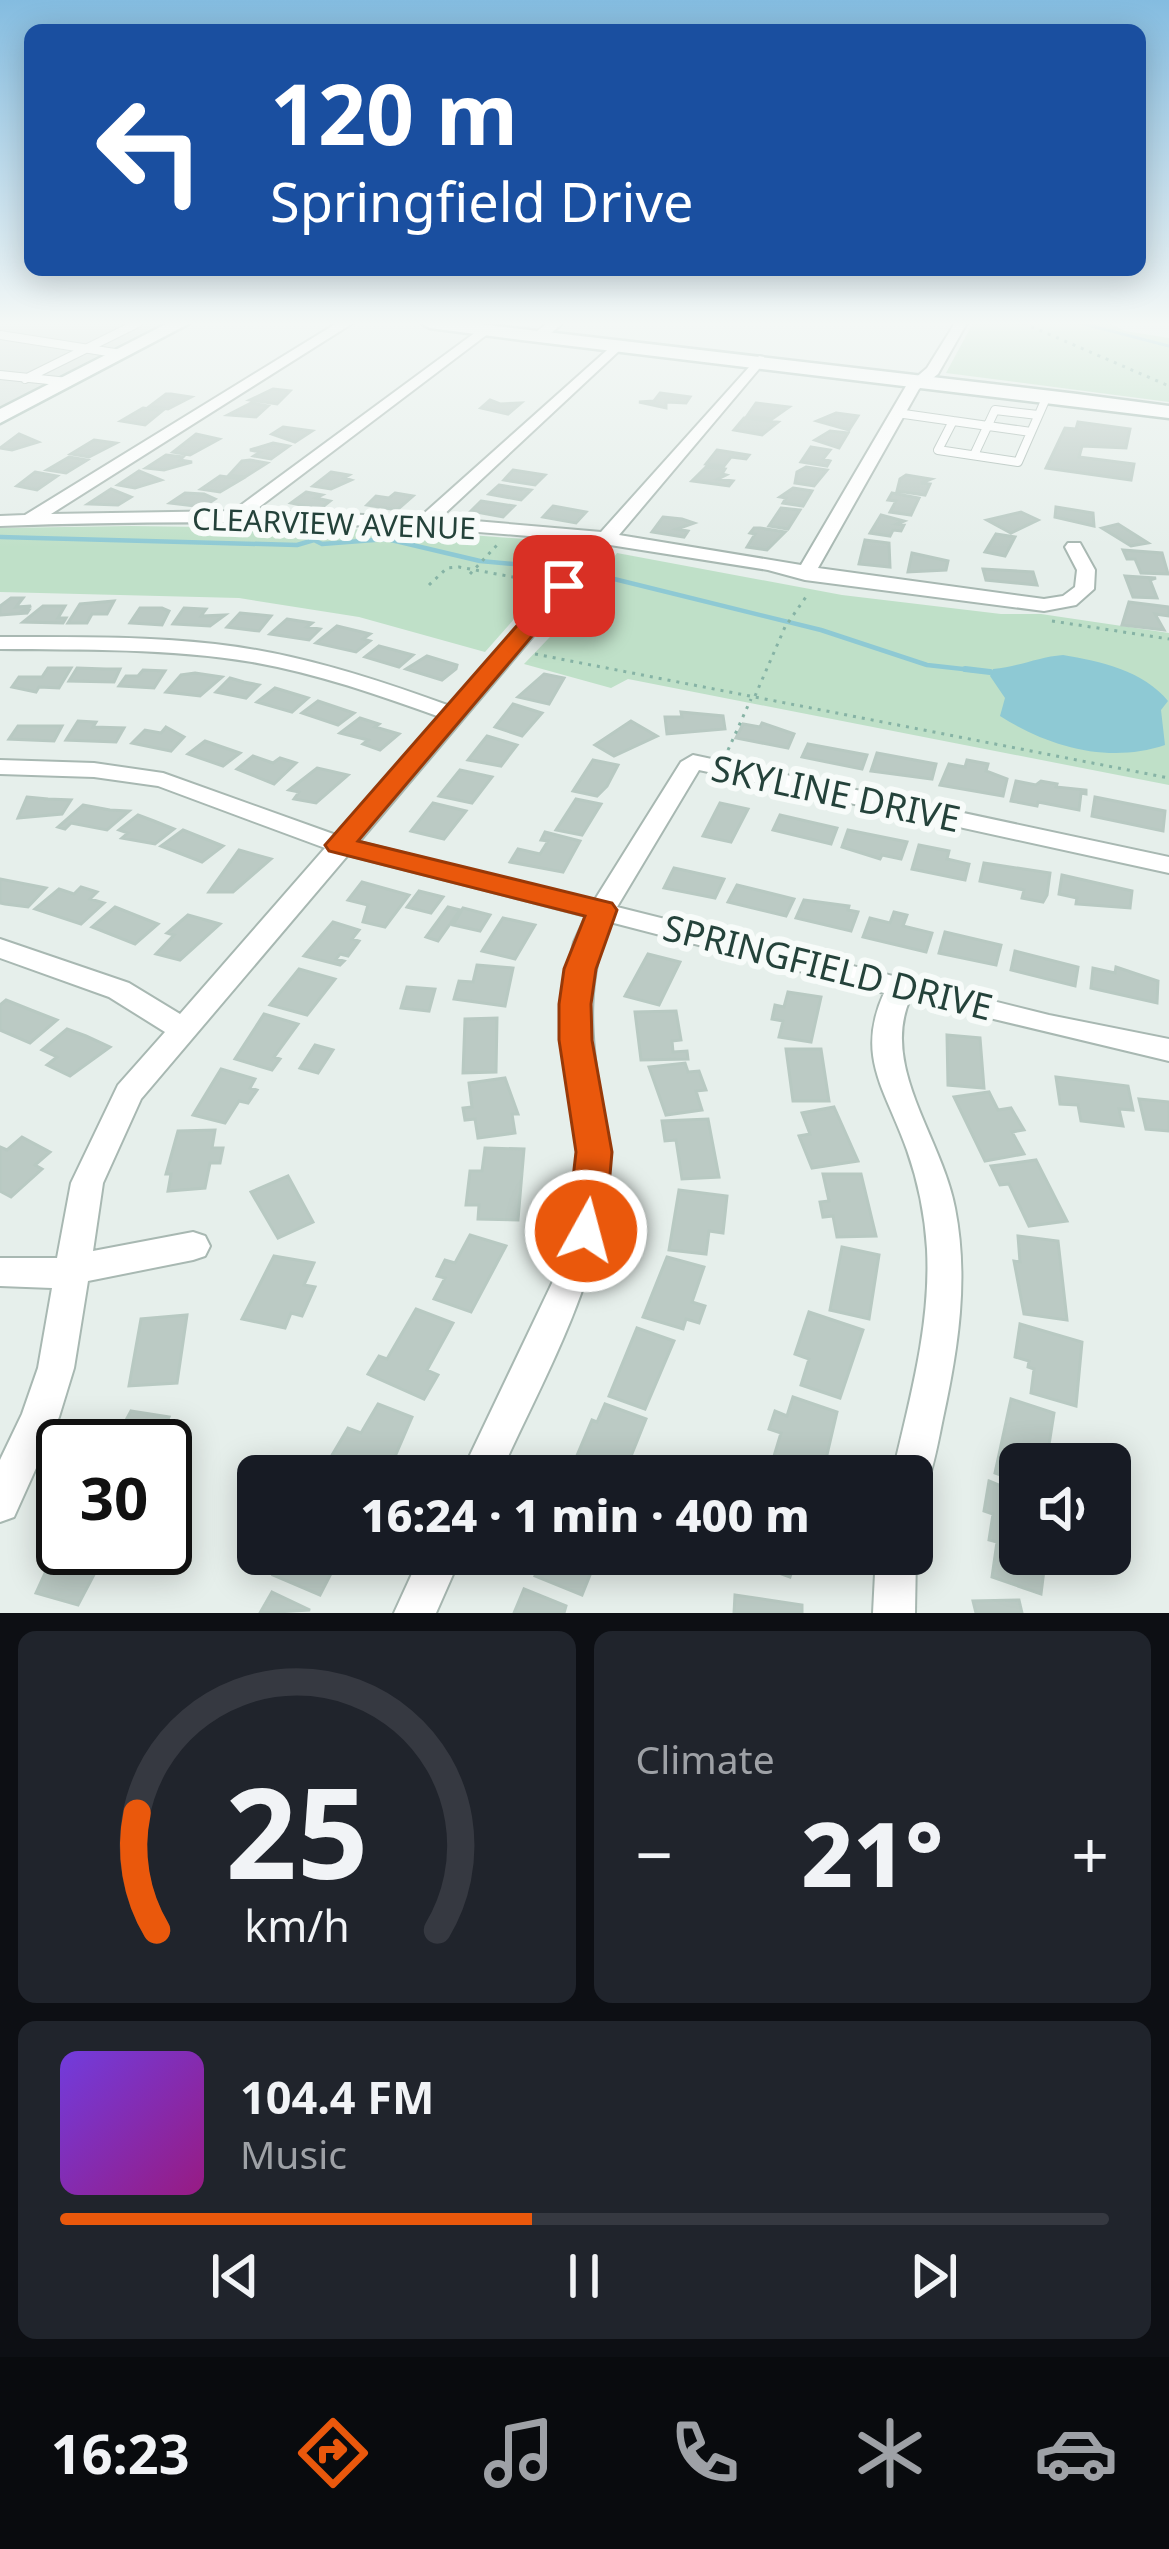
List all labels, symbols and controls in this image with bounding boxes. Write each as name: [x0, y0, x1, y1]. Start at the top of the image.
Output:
text: 120 m: [270, 55, 518, 170]
icon: left: [72, 72, 228, 228]
text: Springfield Drive: [270, 164, 693, 238]
street label: CLEARVIEW AVENUE: [191, 498, 477, 548]
pin: [513, 535, 615, 637]
icon: arrive: [531, 553, 597, 619]
street label: SKYLINE DRIVE: [707, 743, 965, 843]
street label: SPRINGFIELD DRIVE: [658, 902, 998, 1032]
position arrow: [523, 1168, 649, 1294]
speed limit sign: 30: [36, 1419, 192, 1575]
map controls: [999, 1443, 1131, 1575]
button: sound: [999, 1443, 1131, 1575]
text: 16:24 · 1 min · 400 m: [360, 1484, 810, 1545]
text: Climate: [636, 1732, 775, 1785]
text: 25: [225, 1746, 368, 1916]
text: 21°: [801, 1791, 943, 1913]
text: −: [636, 1808, 673, 1898]
text: +: [1071, 1808, 1109, 1898]
text: km/h: [244, 1896, 349, 1955]
text: 104.4 FM: [240, 2066, 434, 2127]
text: Music: [240, 2127, 347, 2180]
icon: previous: [202, 2243, 268, 2309]
icon: pause: [551, 2243, 617, 2309]
icon: next: [901, 2243, 967, 2309]
icon: directions: [291, 2411, 375, 2495]
icon: music: [477, 2411, 561, 2495]
icon: phone: [663, 2411, 747, 2495]
icon: climate: [848, 2411, 932, 2495]
icon: car: [1034, 2411, 1118, 2495]
text: 16:23: [51, 2416, 190, 2490]

